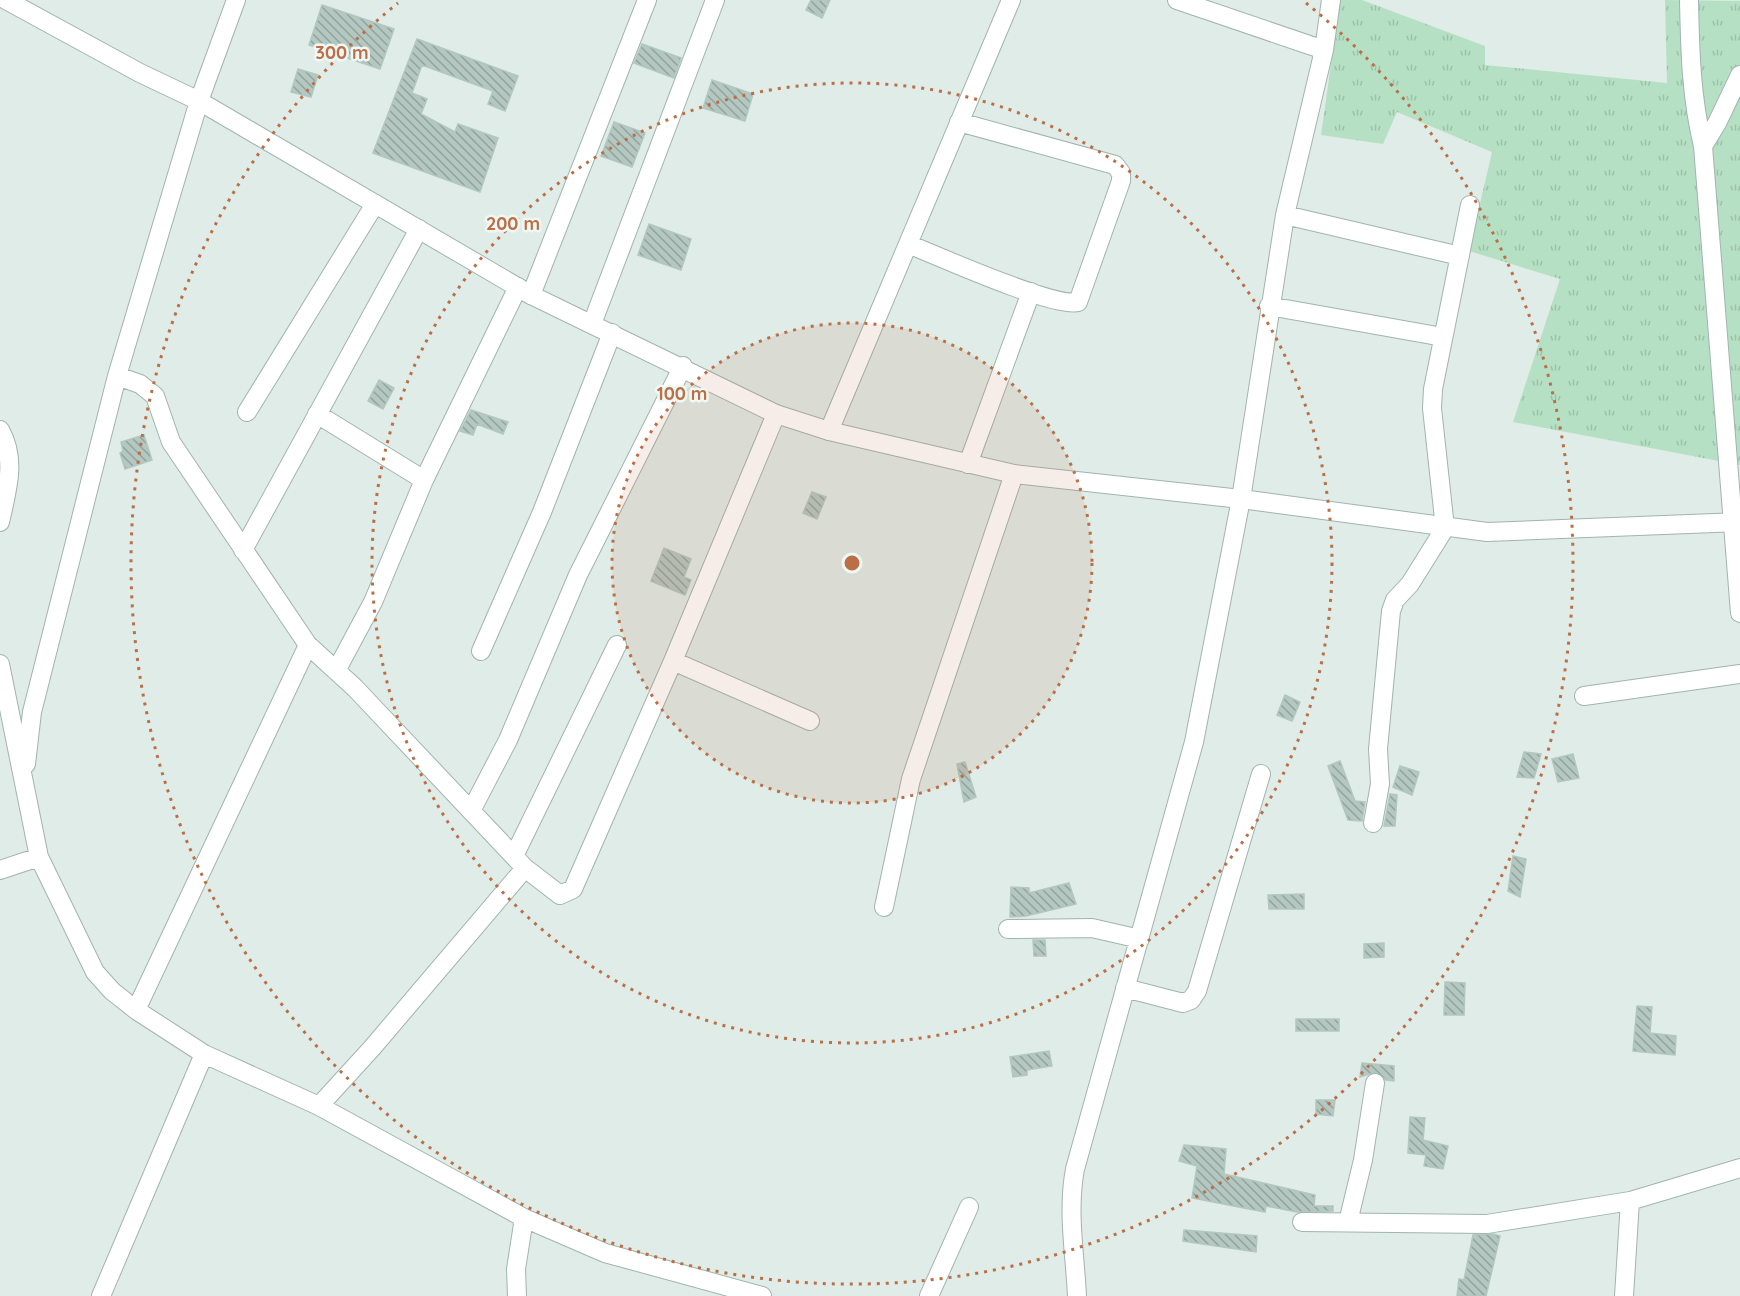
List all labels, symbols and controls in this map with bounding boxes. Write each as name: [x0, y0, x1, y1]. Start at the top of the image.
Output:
text: 300 m: [315, 41, 369, 64]
text: 200 m: [486, 212, 540, 235]
text: 100 m: [657, 382, 707, 405]
centre of rings: [842, 553, 862, 573]

